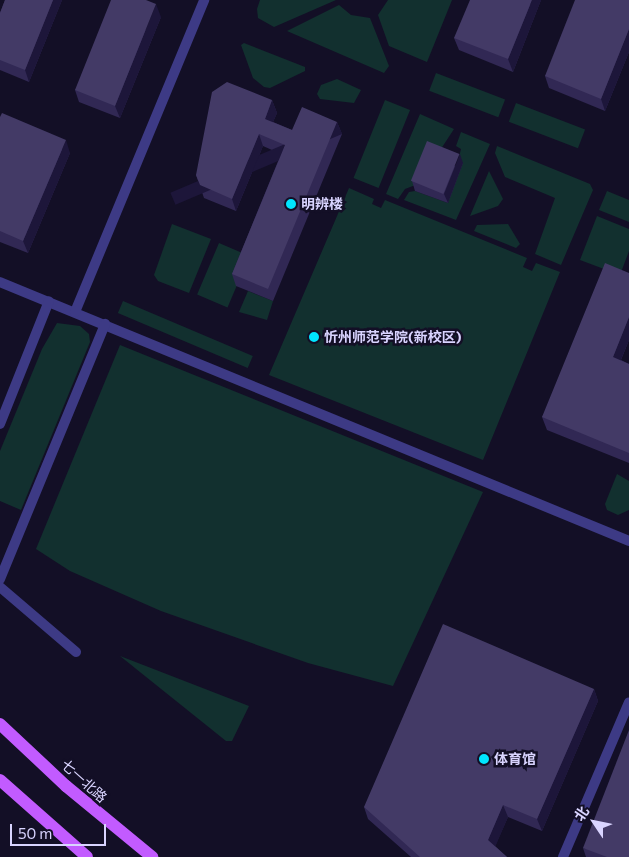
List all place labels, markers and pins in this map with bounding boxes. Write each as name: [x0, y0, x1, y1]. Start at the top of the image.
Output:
place label: 明辨楼: [301, 196, 343, 212]
marker: 明辨楼: [285, 198, 297, 210]
place label: 忻州师范学院(新校区): [324, 329, 462, 345]
marker: 忻州师范学院(新校区): [308, 331, 320, 343]
place label: 体育馆: [494, 751, 536, 767]
marker: 体育馆: [478, 753, 490, 765]

